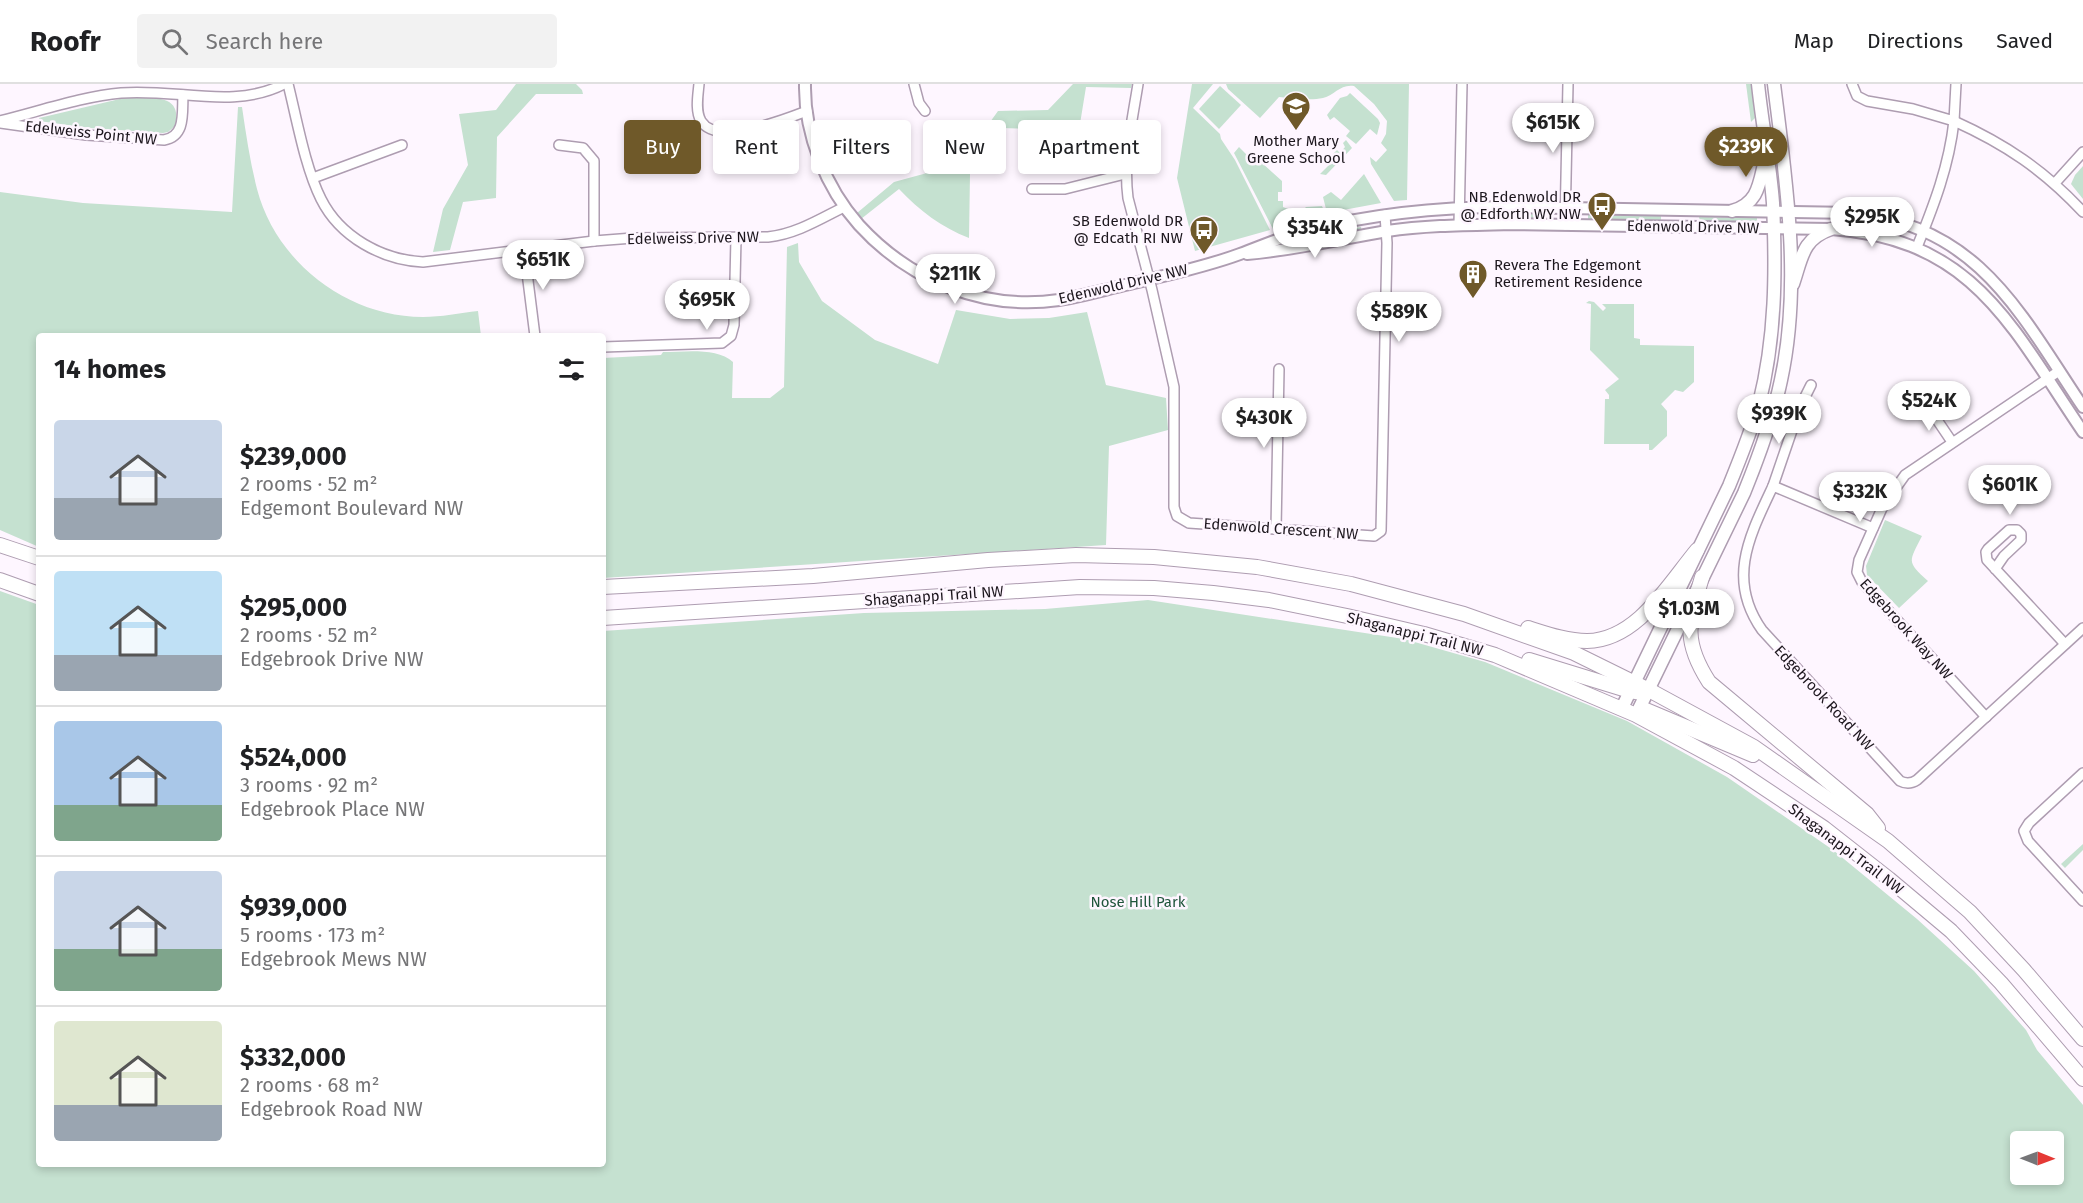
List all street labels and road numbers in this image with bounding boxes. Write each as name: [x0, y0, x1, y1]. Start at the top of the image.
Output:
street label: Edelweiss Point NW: [24, 117, 158, 149]
street label: Edenwold Drive NW: [1627, 217, 1760, 237]
street label: Edelweiss Drive NW: [627, 228, 760, 248]
street label: Edenwold Drive NW: [1057, 260, 1190, 308]
street label: Edenwold Crescent NW: [1203, 515, 1360, 543]
street label: Edgebrook Way NW: [1856, 575, 1956, 684]
street label: Shaganappi Trail NW: [864, 582, 1005, 610]
street label: Shaganappi Trail NW: [1345, 608, 1485, 660]
street label: Edgebrook Road NW: [1771, 642, 1878, 755]
street label: Shaganappi Trail NW: [1785, 800, 1908, 899]

